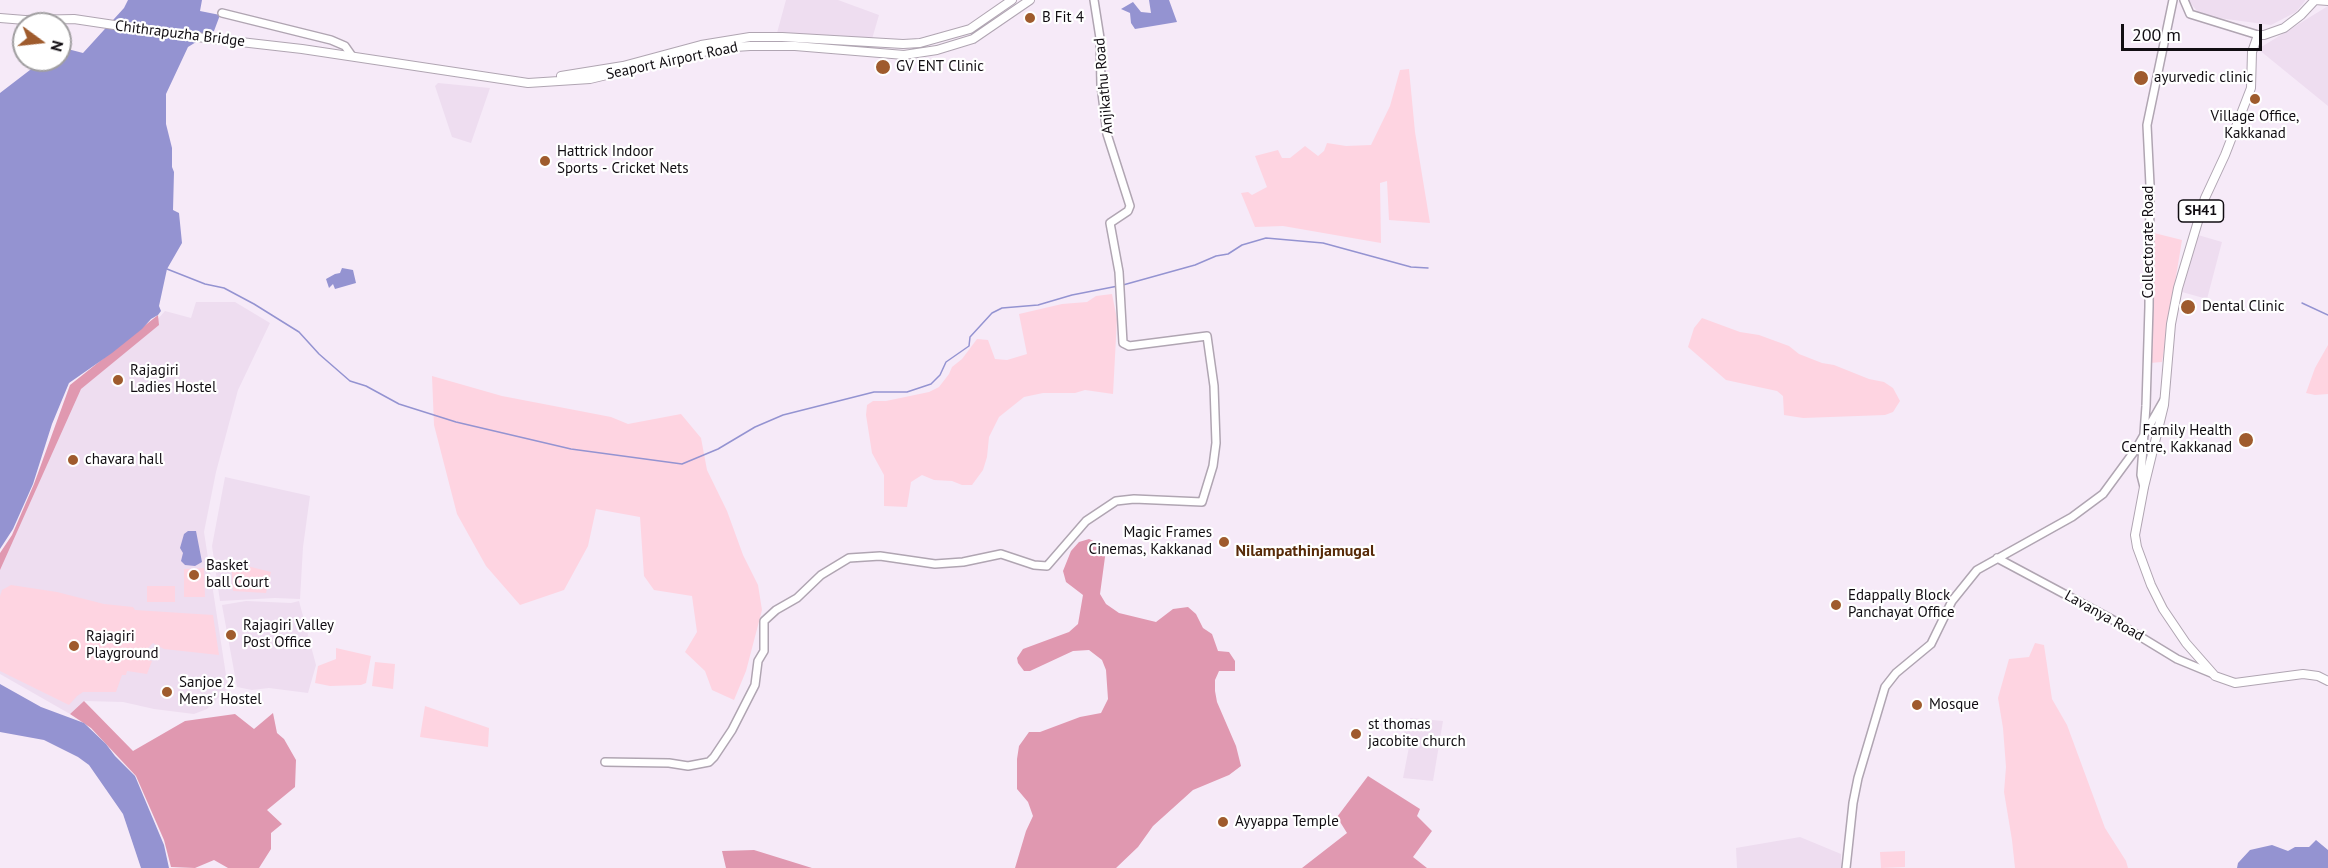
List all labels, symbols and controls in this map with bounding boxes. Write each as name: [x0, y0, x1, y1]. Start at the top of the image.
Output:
place label: B Fit 4: [1042, 9, 1084, 27]
marker: B Fit 4: [1023, 11, 1037, 25]
north arrow: [12, 12, 72, 72]
scale bar: [2124, 12, 2265, 50]
street label: Chithrapuzha Bridge: [114, 17, 246, 51]
text: 200 m: [2132, 23, 2181, 46]
street label: Anjikathu Road: [1091, 37, 1117, 135]
text: N: [46, 38, 68, 54]
street label: Seaport Airport Road: [604, 38, 740, 84]
marker: GV ENT Clinic: [874, 58, 892, 76]
place label: GV ENT Clinic: [896, 58, 984, 76]
marker: ayurvedic clinic: [2132, 69, 2150, 87]
place label: ayurvedic clinic: [2154, 69, 2253, 87]
marker: Village Office, Kakkanad: [2248, 92, 2262, 106]
place label: Village Office, Kakkanad: [2211, 108, 2299, 143]
place label: Hattrick Indoor Sports - Cricket Nets: [557, 143, 689, 178]
marker: Hattrick Indoor Sports - Cricket Nets: [538, 154, 552, 168]
street label: Collectorate Road: [2140, 186, 2158, 298]
road number: SH41: [2178, 200, 2224, 222]
marker: Dental Clinic: [2179, 298, 2197, 316]
place label: Dental Clinic: [2202, 298, 2284, 316]
place label: Rajagiri Ladies Hostel: [130, 362, 216, 397]
marker: Rajagiri Ladies Hostel: [111, 373, 125, 387]
place label: Family Health Centre, Kakkanad: [2121, 422, 2232, 457]
marker: Family Health Centre, Kakkanad: [2237, 431, 2255, 449]
place label: chavara hall: [85, 451, 163, 469]
marker: chavara hall: [66, 453, 80, 467]
place label: Magic Frames Cinemas, Kakkanad: [1089, 524, 1212, 559]
marker: Magic Frames Cinemas, Kakkanad: [1217, 535, 1231, 549]
district label: Nilampathinjamugal: [1235, 541, 1375, 561]
place label: Basket ball Court: [206, 557, 269, 592]
marker: Basket ball Court: [187, 568, 201, 582]
place label: Edappally Block Panchayat Office: [1848, 587, 1955, 622]
street label: Lavanya Road: [2061, 587, 2147, 645]
marker: Edappally Block Panchayat Office: [1829, 598, 1843, 612]
place label: Rajagiri Valley Post Office: [243, 617, 334, 652]
place label: Rajagiri Playground: [86, 628, 159, 663]
marker: Rajagiri Valley Post Office: [224, 628, 238, 642]
marker: Rajagiri Playground: [67, 639, 81, 653]
place label: Sanjoe 2 Mens' Hostel: [179, 674, 262, 709]
marker: Sanjoe 2 Mens' Hostel: [160, 685, 174, 699]
place label: Mosque: [1929, 696, 1979, 714]
marker: Mosque: [1910, 698, 1924, 712]
place label: st thomas jacobite church: [1368, 716, 1466, 751]
marker: st thomas jacobite church: [1349, 727, 1363, 741]
place label: Ayyappa Temple: [1235, 813, 1339, 831]
marker: Ayyappa Temple: [1216, 815, 1230, 829]

